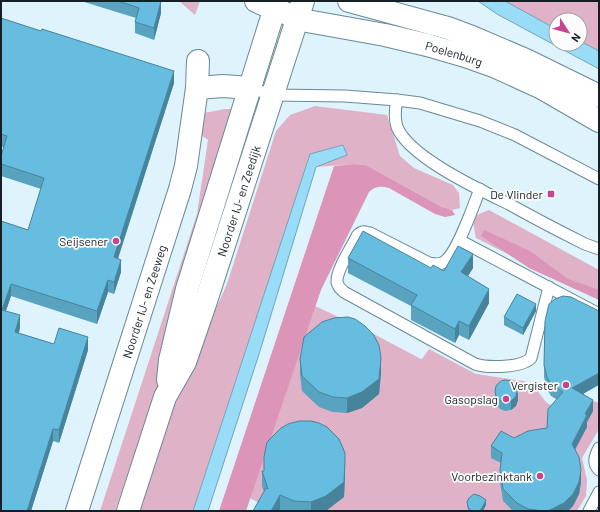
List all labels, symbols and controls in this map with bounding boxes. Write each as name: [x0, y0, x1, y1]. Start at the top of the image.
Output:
north arrow: [548, 12, 588, 52]
text: N: [569, 31, 584, 45]
street label: Poelenburg: [424, 38, 484, 69]
street label: Noorder IJ- en Zeedijk: [214, 144, 263, 258]
place label: De Vlinder: [490, 187, 544, 201]
marker: De Vlinder: [546, 189, 556, 199]
place label: Seijsener: [59, 234, 109, 248]
marker: Seijsener: [111, 236, 121, 246]
street label: Noorder IJ- en Zeeweg: [119, 243, 169, 360]
place label: Vergister: [511, 378, 559, 392]
marker: Vergister: [561, 380, 571, 390]
place label: Gasopslag: [445, 392, 498, 406]
marker: Gasopslag: [501, 394, 511, 404]
place label: Voorbezinktank: [451, 469, 532, 483]
marker: Voorbezinktank: [535, 471, 545, 481]

